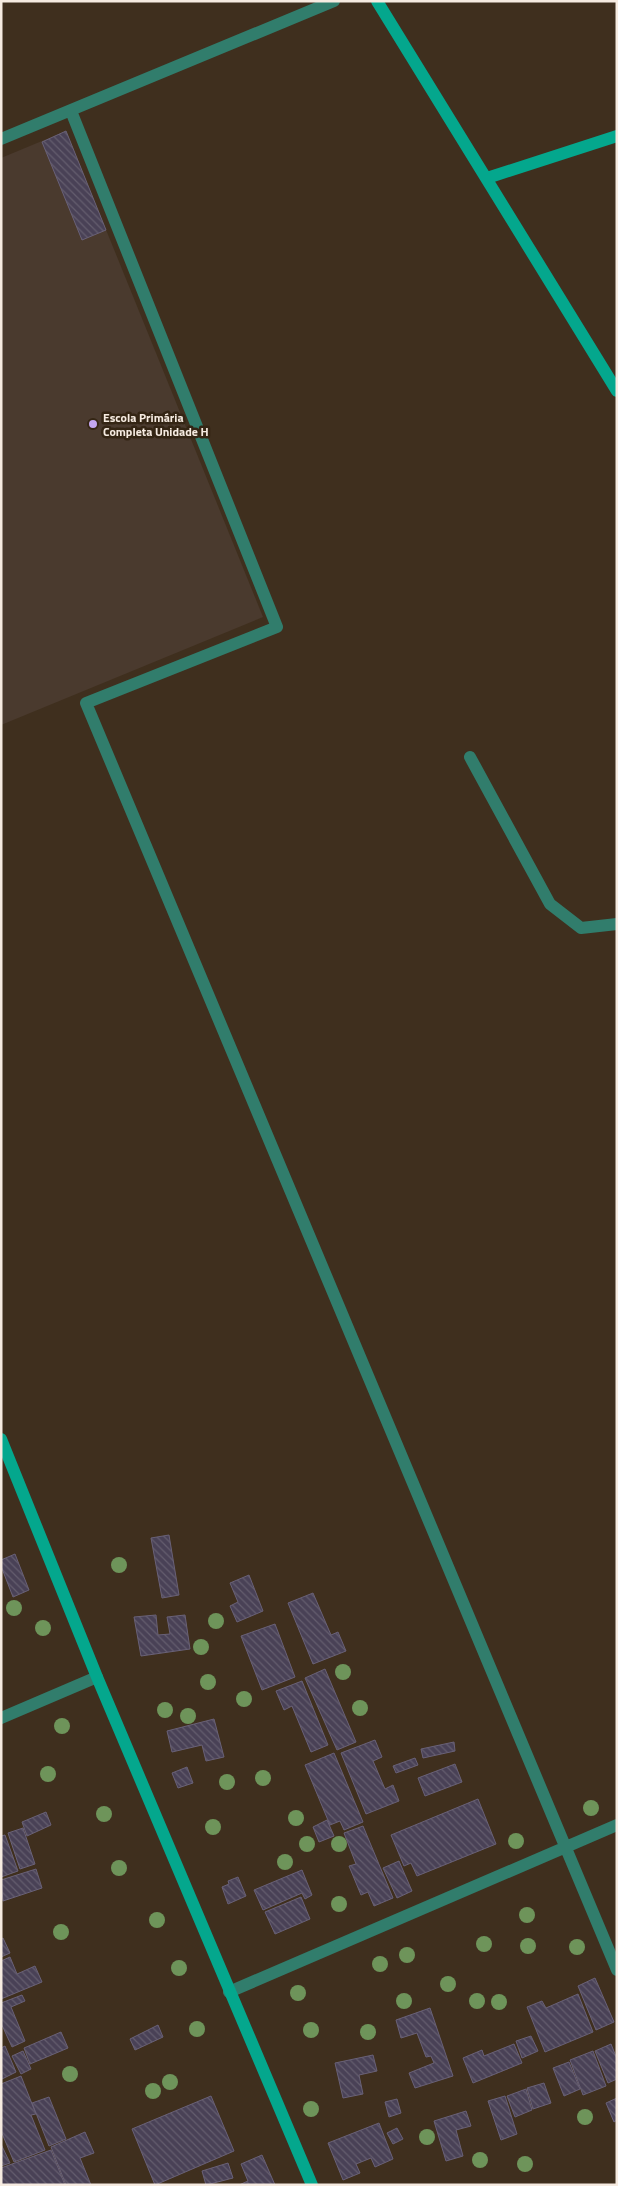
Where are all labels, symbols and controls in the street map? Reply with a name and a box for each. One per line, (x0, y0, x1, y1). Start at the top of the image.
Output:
place label: Escola Primária Completa Unidade H (103, 408, 209, 441)
marker: Escola Primária Completa Unidade H (87, 418, 99, 430)

